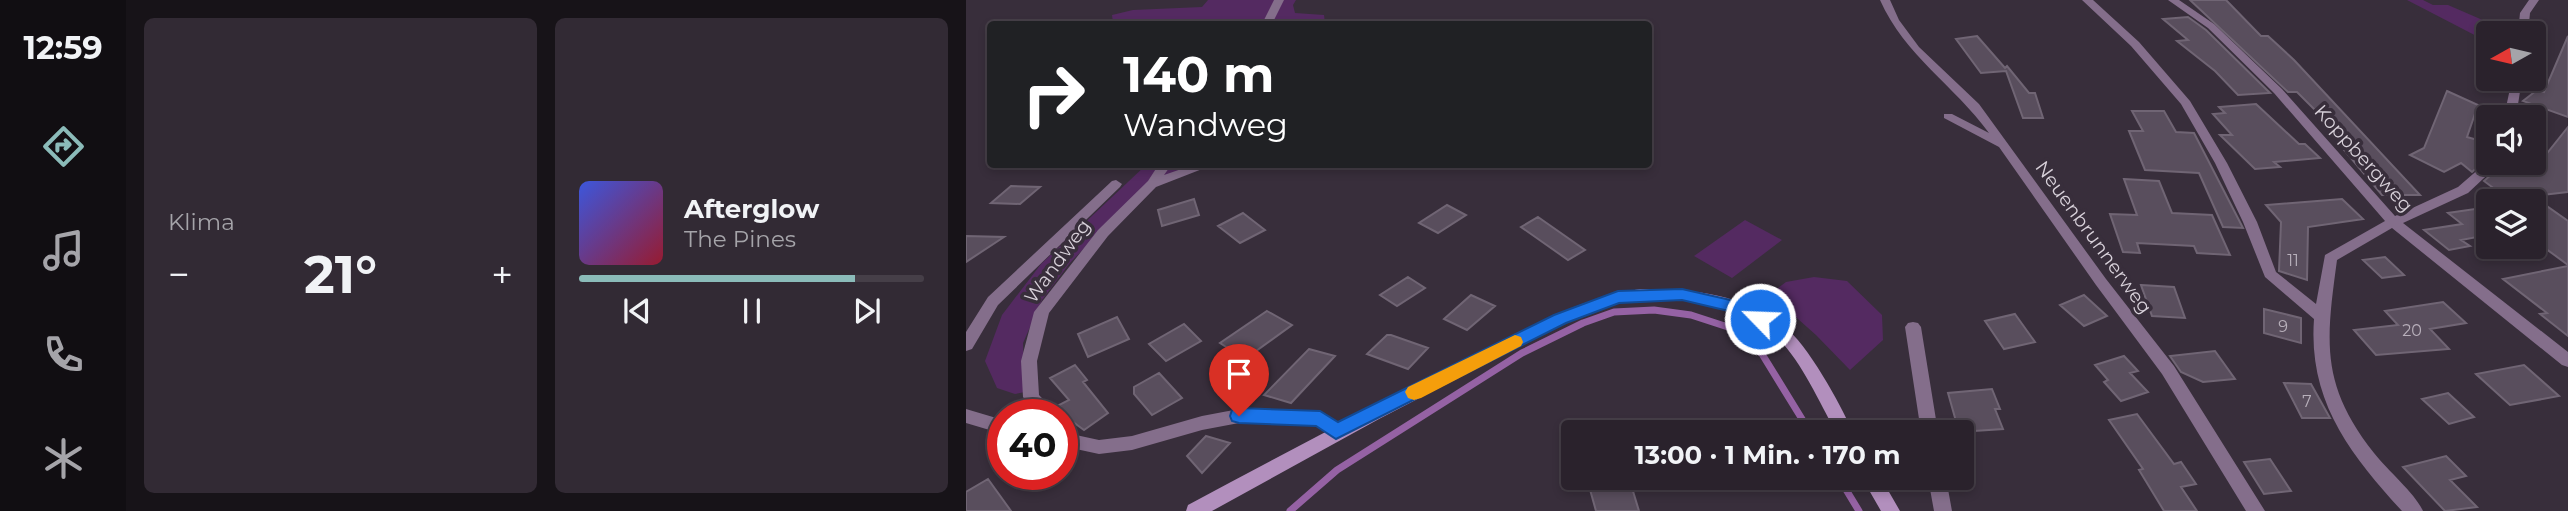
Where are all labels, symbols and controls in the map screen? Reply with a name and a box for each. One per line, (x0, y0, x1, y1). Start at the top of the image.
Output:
north arrow (2476, 21, 2546, 91)
map controls (2476, 21, 2546, 259)
text: 12:59 (23, 28, 103, 67)
text: 140 m (1123, 45, 1275, 104)
icon: right (1008, 49, 1099, 140)
street label: Koppbergweg (2309, 100, 2418, 217)
text: Wandweg (1123, 105, 1288, 144)
button: sound (2476, 105, 2546, 175)
icon: directions (39, 122, 88, 171)
street label: Neuenbrunnerweg (2030, 156, 2157, 318)
button: layers (2476, 189, 2546, 259)
text: Afterglow (684, 193, 819, 225)
text: Klima (168, 208, 235, 236)
street label: Wandweg (1019, 215, 1095, 308)
text: The Pines (684, 225, 796, 253)
icon: music (39, 226, 88, 275)
text: 21° (304, 243, 377, 306)
text: − (168, 251, 190, 298)
text: + (491, 251, 513, 298)
house number: 11 (2287, 251, 2299, 270)
position arrow (1723, 282, 1797, 356)
icon: previous (618, 292, 656, 330)
icon: pause (733, 292, 771, 330)
icon: next (848, 292, 886, 330)
house number: 9 (2278, 317, 2288, 336)
house number: 20 (2402, 321, 2422, 340)
icon: phone (39, 330, 88, 379)
pin (1209, 344, 1269, 416)
icon: arrive (1220, 355, 1258, 393)
house number: 7 (2302, 392, 2312, 411)
speed limit sign: 40 (987, 399, 1078, 490)
icon: climate (39, 434, 88, 483)
text: 13:00 · 1 Min. · 170 m (1635, 439, 1900, 471)

